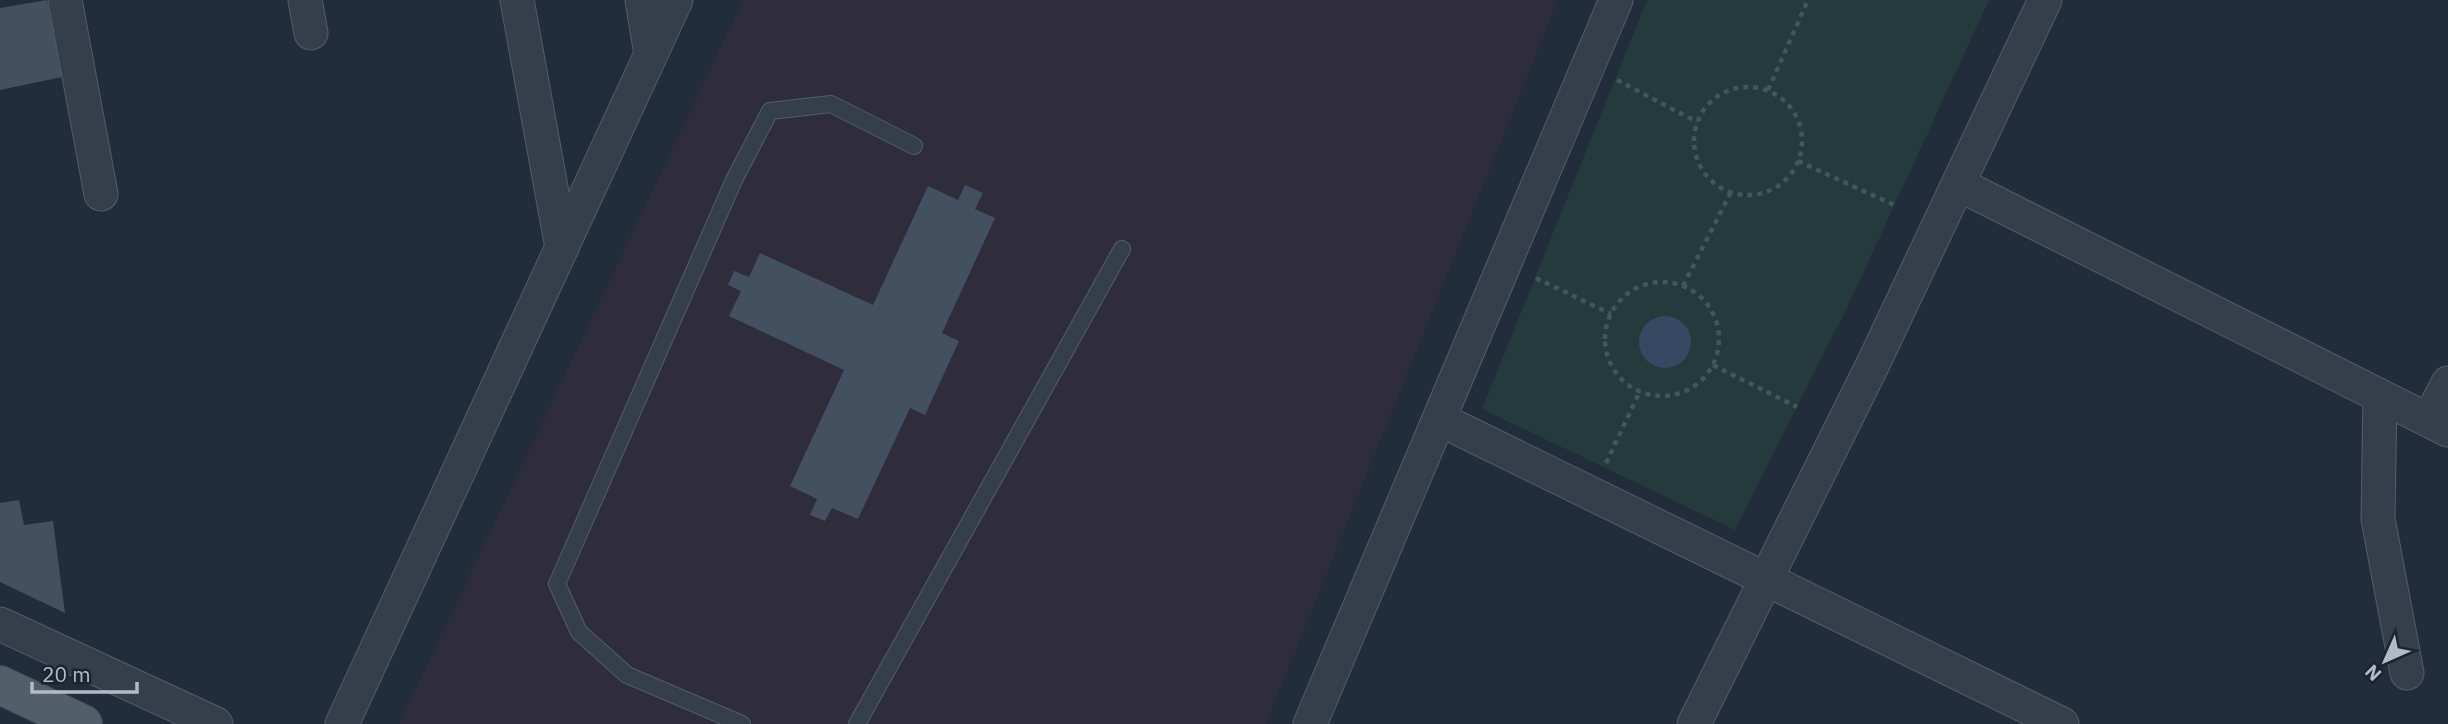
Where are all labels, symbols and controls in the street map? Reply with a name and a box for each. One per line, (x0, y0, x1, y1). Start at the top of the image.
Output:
north arrow (2350, 626, 2420, 696)
scale bar (32, 650, 136, 694)
text: 20 m (42, 660, 91, 688)
text: N (2360, 660, 2386, 686)

